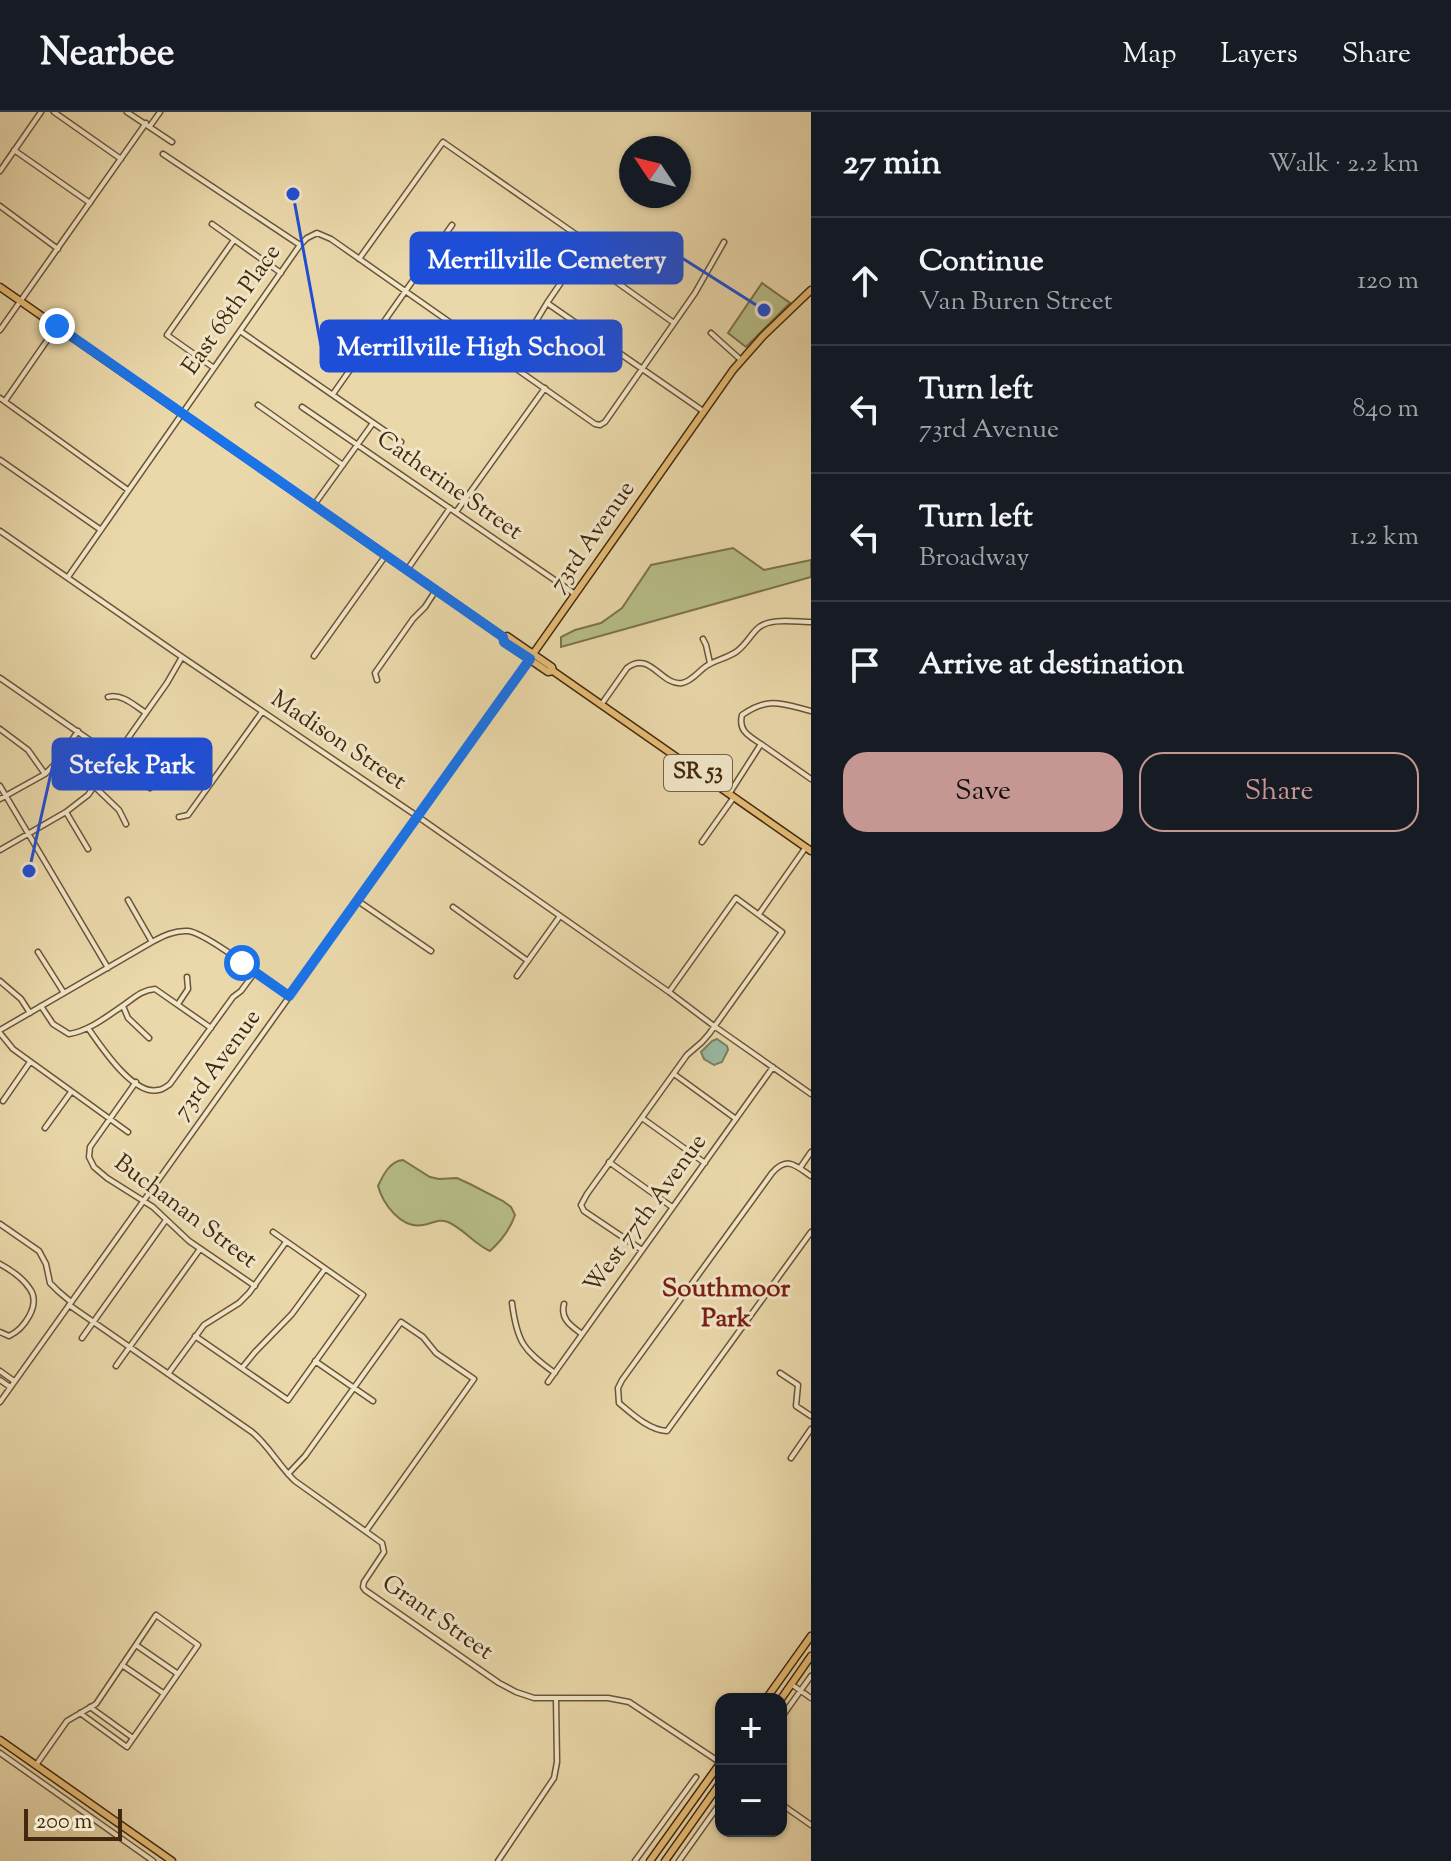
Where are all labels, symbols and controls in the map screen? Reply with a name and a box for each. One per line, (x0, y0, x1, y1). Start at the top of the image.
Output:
text: Nearbee (40, 28, 175, 82)
text: Map (1123, 35, 1176, 75)
text: Layers (1220, 35, 1298, 75)
text: Share (1342, 35, 1411, 75)
north arrow (619, 136, 691, 208)
text: 27 min (843, 140, 941, 189)
text: Walk · 2.2 km (1268, 146, 1419, 183)
callout: Merrillville Cemetery (411, 233, 682, 283)
street label: East 68th Place (174, 238, 290, 382)
text: Continue (919, 241, 1044, 284)
text: Merrillville Cemetery (428, 243, 667, 280)
icon: ahead (843, 259, 887, 303)
text: 120 m (1357, 263, 1419, 300)
text: Van Buren Street (919, 284, 1113, 321)
route end (39, 308, 75, 344)
callout: Merrillville High School (321, 321, 621, 371)
text: Merrillville High School (337, 330, 606, 367)
text: Turn left (919, 369, 1033, 412)
icon: left (843, 387, 887, 431)
text: 840 m (1353, 391, 1419, 428)
text: 73rd Avenue (919, 412, 1059, 449)
street label: Catherine Street (369, 423, 529, 549)
street label: 73rd Avenue (542, 474, 644, 600)
text: Turn left (919, 497, 1033, 540)
icon: left (843, 515, 887, 559)
text: 1.2 km (1350, 519, 1419, 556)
text: Broadway (919, 540, 1029, 577)
icon: arrive (843, 643, 887, 687)
text: Arrive at destination (919, 644, 1184, 687)
street label: Madison Street (263, 683, 413, 799)
callout: Stefek Park (53, 739, 211, 789)
text: Stefek Park (69, 748, 196, 785)
button: Save (843, 752, 1123, 832)
button: Share (1139, 752, 1419, 832)
road number: SR 53 (664, 755, 732, 791)
route start (224, 945, 260, 981)
street label: 73rd Avenue (166, 1003, 270, 1127)
street label: West 77th Avenue (576, 1127, 716, 1301)
street label: Buchanan Street (106, 1147, 264, 1277)
district label: Southmoor Park (662, 1271, 790, 1338)
street label: Grant Street (374, 1567, 500, 1669)
map controls (715, 1693, 787, 1837)
button: + (715, 1693, 787, 1765)
button: − (715, 1765, 787, 1837)
scale bar (24, 1805, 122, 1841)
text: 200 m (36, 1807, 92, 1839)

